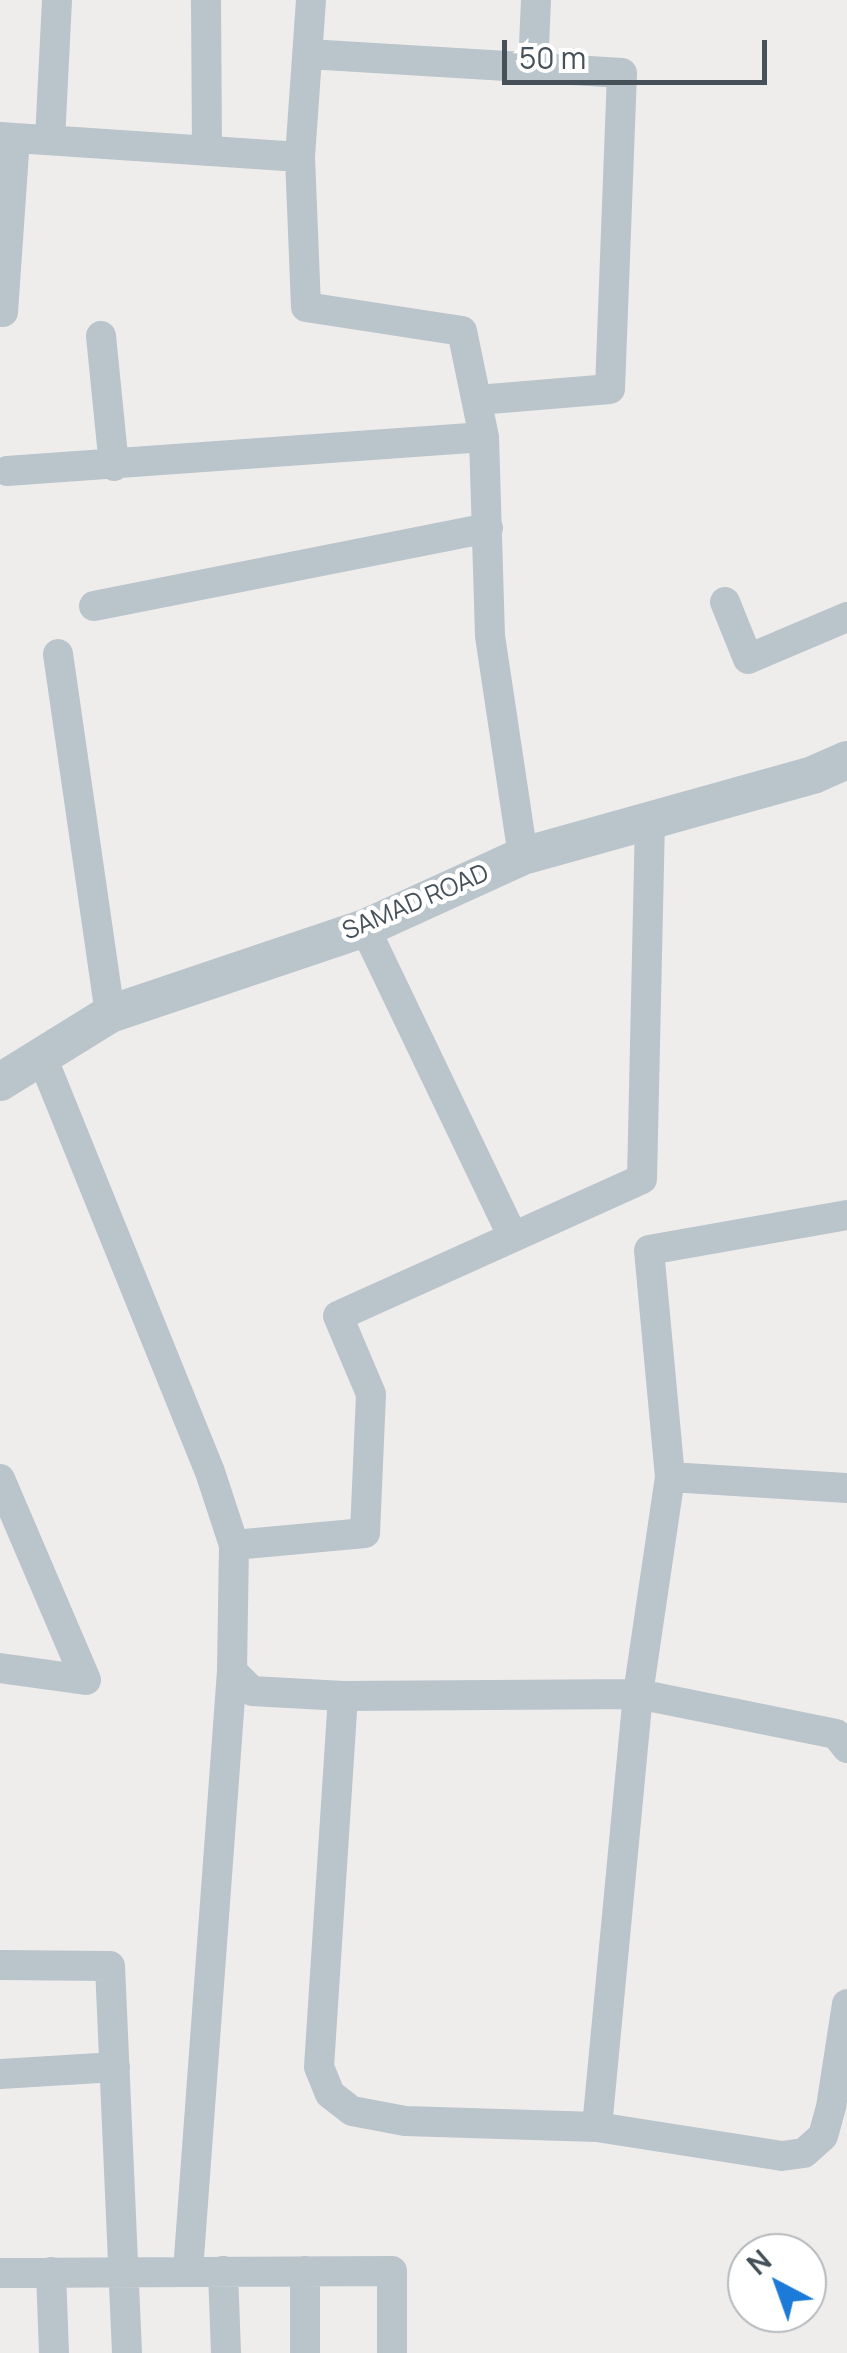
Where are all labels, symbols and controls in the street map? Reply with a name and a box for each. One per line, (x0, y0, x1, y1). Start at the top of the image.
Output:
scale bar (507, 20, 772, 82)
text: 50 m (519, 37, 586, 78)
street label: SAMAD ROAD (338, 859, 494, 947)
north arrow (727, 2233, 827, 2333)
text: N (739, 2241, 779, 2283)

